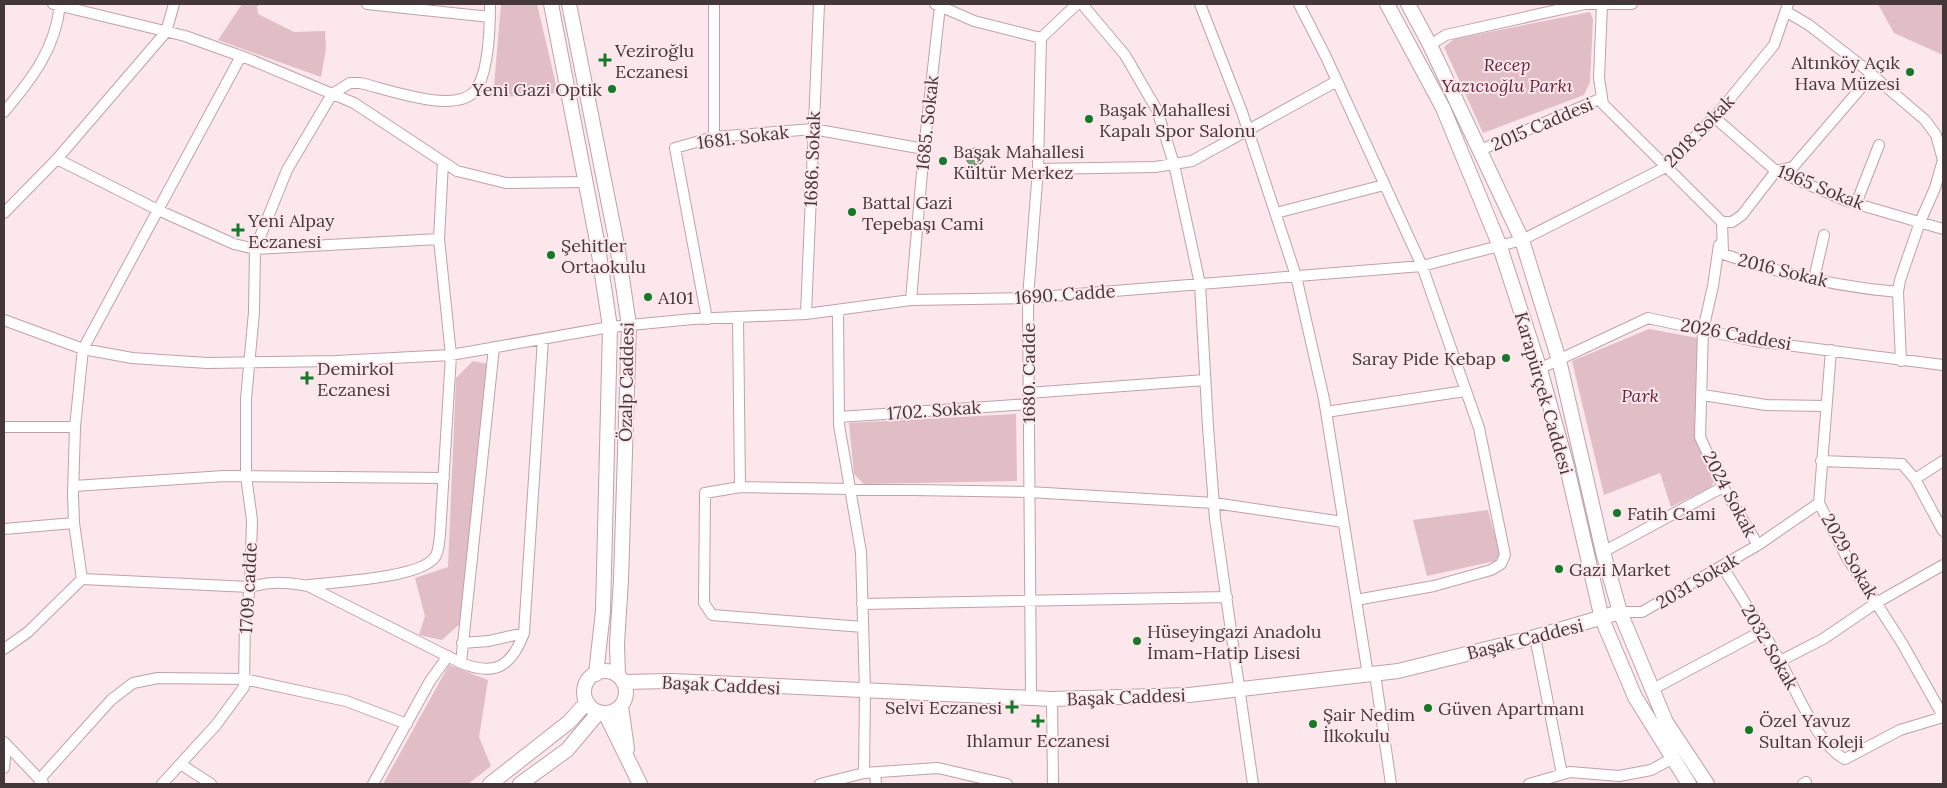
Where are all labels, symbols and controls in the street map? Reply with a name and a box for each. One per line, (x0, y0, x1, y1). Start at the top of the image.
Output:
place label: Veziroğlu Eczanesi (614, 39, 695, 83)
place label: Altınköy Açık Hava Müzesi (1790, 51, 1900, 95)
park label: Recep Yazıcıoğlu Parkı (1441, 53, 1573, 97)
marker: Veziroğlu Eczanesi (599, 54, 611, 66)
marker: Altınköy Açık Hava Müzesi (1904, 66, 1916, 78)
street label: 1685. Sokak (911, 74, 943, 172)
place label: Yeni Gazi Optik (471, 78, 602, 101)
marker: Yeni Gazi Optik (606, 83, 618, 95)
street label: 2018 Sokak (1659, 90, 1739, 172)
street label: 2015 Caddesi (1488, 92, 1596, 156)
place label: Başak Mahallesi Kapalı Spor Salonu (1099, 98, 1256, 142)
street label: 1686. Sokak (799, 110, 825, 207)
marker: Başak Mahallesi Kapalı Spor Salonu (1083, 113, 1095, 125)
street label: 1681. Sokak (696, 120, 790, 154)
place label: Başak Mahallesi Kültür Merkez (953, 140, 1084, 184)
marker: Başak Mahallesi Kültür Merkez (937, 155, 949, 167)
street label: 1965 Sokak (1774, 159, 1868, 215)
place label: Battal Gazi Tepebaşı Cami (862, 191, 984, 235)
marker: Battal Gazi Tepebaşı Cami (846, 206, 858, 218)
place label: Yeni Alpay Eczanesi (247, 209, 335, 253)
marker: Yeni Alpay Eczanesi (232, 224, 244, 236)
place label: Şehitler Ortaokulu (561, 234, 646, 278)
street label: 2016 Sokak (1736, 248, 1831, 292)
marker: Şehitler Ortaokulu (545, 249, 557, 261)
street label: 1690. Cadde (1014, 279, 1116, 309)
place label: A101 (657, 286, 694, 309)
marker: A101 (642, 291, 654, 303)
street label: Karapürçek Caddesi (1510, 309, 1578, 477)
street label: 2026 Caddesi (1679, 313, 1793, 355)
street label: Özalp Caddesi (613, 322, 639, 442)
street label: 1680. Cadde (1017, 323, 1040, 423)
place label: Saray Pide Kebap (1352, 347, 1496, 370)
marker: Saray Pide Kebap (1500, 352, 1512, 364)
place label: Demirkol Eczanesi (317, 357, 394, 401)
marker: Demirkol Eczanesi (301, 372, 313, 384)
park label: Park (1621, 384, 1659, 407)
street label: 1702. Sokak (886, 395, 982, 425)
street label: 2024 Sokak (1698, 447, 1762, 541)
place label: Fatih Cami (1627, 502, 1716, 525)
marker: Fatih Cami (1611, 507, 1623, 519)
street label: 2029 Sokak (1816, 509, 1884, 603)
street label: 1709 cadde (234, 542, 262, 634)
street label: 2031 Sokak (1652, 548, 1743, 614)
place label: Gazi Market (1569, 558, 1671, 581)
marker: Gazi Market (1553, 563, 1565, 575)
street label: 2032 Sokak (1736, 600, 1804, 694)
street label: Başak Caddesi (1464, 613, 1586, 665)
place label: Hüseyingazi Anadolu İmam-Hatip Lisesi (1147, 620, 1322, 664)
marker: Hüseyingazi Anadolu İmam-Hatip Lisesi (1131, 635, 1143, 647)
street label: Başak Caddesi (661, 670, 781, 700)
street label: Başak Caddesi (1066, 683, 1186, 711)
place label: Selvi Eczanesi (885, 696, 1002, 719)
place label: Güven Apartmanı (1438, 697, 1584, 720)
marker: Selvi Eczanesi (1006, 701, 1018, 713)
marker: Güven Apartmanı (1422, 702, 1434, 714)
place label: Şair Nedim İlkokulu (1323, 703, 1415, 747)
place label: Özel Yavuz Sultan Koleji (1759, 709, 1864, 753)
marker: Ihlamur Eczanesi (1032, 715, 1044, 727)
marker: Şair Nedim İlkokulu (1307, 718, 1319, 730)
marker: Özel Yavuz Sultan Koleji (1743, 724, 1755, 736)
place label: Ihlamur Eczanesi (966, 729, 1110, 752)

